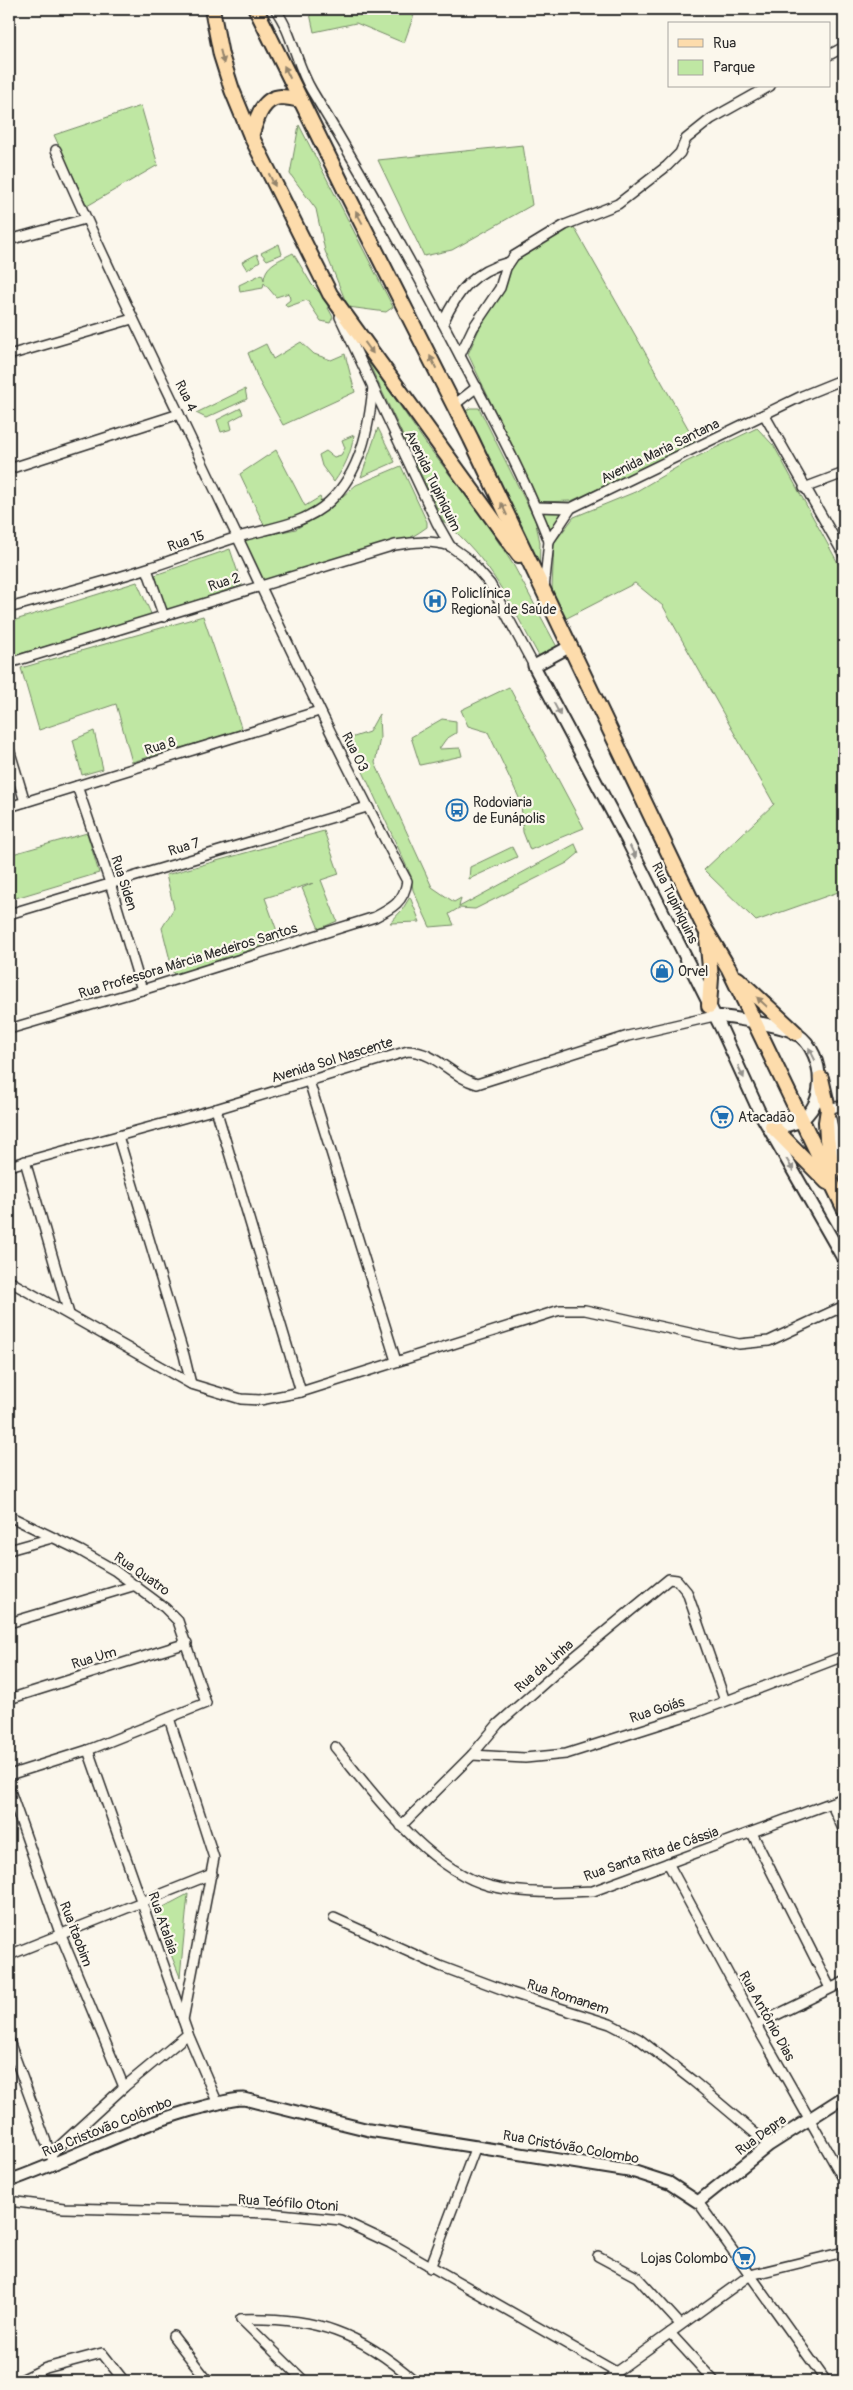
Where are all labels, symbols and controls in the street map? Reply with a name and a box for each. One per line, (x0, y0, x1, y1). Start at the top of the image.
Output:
legend (668, 22, 830, 88)
text: Rua (713, 34, 736, 53)
one-way arrow (218, 49, 226, 64)
text: Parque (713, 58, 756, 77)
one-way arrow (283, 65, 291, 79)
one-way arrow (269, 173, 277, 187)
one-way arrow (355, 210, 363, 225)
one-way arrow (364, 341, 374, 355)
one-way arrow (429, 355, 437, 370)
street label: Rua 4 (171, 378, 201, 414)
street label: Avenida Maria Santana (598, 415, 722, 487)
street label: Avenida Tupiniquim (401, 428, 465, 534)
one-way arrow (500, 501, 508, 516)
street label: Rua 15 (165, 527, 207, 555)
street label: Rua 2 (206, 569, 242, 595)
place label: Policlínica Regional de Saúde (451, 585, 557, 618)
hospital icon: Policlínica Regional de Saúde (423, 589, 447, 613)
one-way arrow (553, 701, 561, 716)
street label: Rua 03 (338, 729, 372, 775)
street label: Rua 8 (142, 733, 178, 759)
place label: Rodoviaria de Eunápolis (473, 794, 546, 827)
bus stop icon: Rodoviaria de Eunápolis (445, 798, 469, 822)
street label: Rua 7 (166, 834, 202, 860)
one-way arrow (629, 845, 637, 859)
street label: Rua Siden (107, 853, 141, 913)
street label: Rua Tupiniquins (648, 860, 702, 947)
street label: Rua Professora Márcia Medeiros Santos (77, 919, 300, 1002)
shop icon: Orvel (650, 959, 674, 983)
place label: Orvel (678, 963, 708, 980)
one-way arrow (757, 996, 769, 1008)
street label: Avenida Sol Nascente (269, 1033, 395, 1087)
one-way arrow (808, 1047, 816, 1061)
one-way arrow (737, 1065, 745, 1079)
supermarket icon: Atacadão (710, 1105, 734, 1129)
place label: Atacadão (738, 1109, 795, 1126)
one-way arrow (785, 1158, 794, 1171)
street label: Rua Quatro (111, 1549, 174, 1600)
street label: Rua da Linha (511, 1636, 577, 1696)
street label: Rua Um (69, 1643, 119, 1673)
street label: Rua Goiás (627, 1693, 687, 1727)
street label: Rua Santa Rita de Cássia (581, 1823, 721, 1885)
street label: Rua Atalaia (144, 1890, 182, 1956)
street label: Rua itaobim (56, 1899, 96, 1969)
street label: Rua Antônio Dias (735, 1968, 799, 2064)
street label: Rua Romanem (525, 1976, 611, 2018)
street label: Rua Cristovão Colômbo (40, 2093, 175, 2161)
street label: Rua Depra (732, 2111, 790, 2159)
street label: Rua Cristóvão Colombo (502, 2127, 641, 2167)
street label: Rua Teófilo Otoni (237, 2191, 339, 2215)
supermarket icon: Lojas Colombo (732, 2246, 756, 2270)
place label: Lojas Colombo (640, 2250, 728, 2267)

